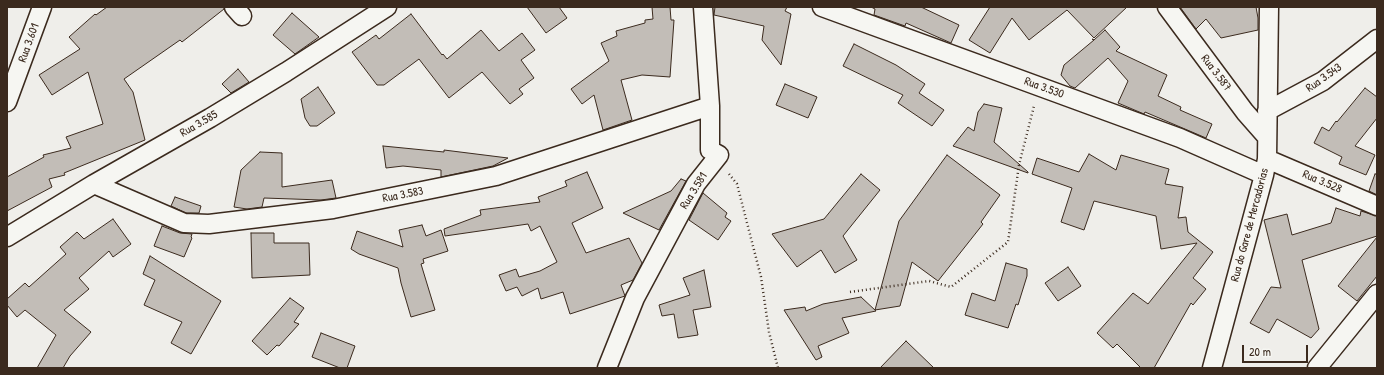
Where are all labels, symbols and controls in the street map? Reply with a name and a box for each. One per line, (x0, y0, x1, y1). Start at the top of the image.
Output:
street label: Rua 3.601 (15, 22, 43, 64)
street label: Rua 3.587 (1198, 52, 1234, 94)
street label: Rua 3.543 (1303, 60, 1345, 96)
street label: Rua 3.530 (1022, 74, 1066, 102)
street label: Rua 3.585 (178, 108, 220, 140)
street label: Rua do Gare de Mercadorias (1228, 167, 1272, 283)
street label: Rua 3.528 (1300, 167, 1344, 197)
street label: Rua 3.581 (677, 170, 711, 212)
street label: Rua 3.583 (381, 184, 425, 206)
scale bar (1244, 337, 1310, 363)
text: 20 m (1249, 343, 1271, 360)

